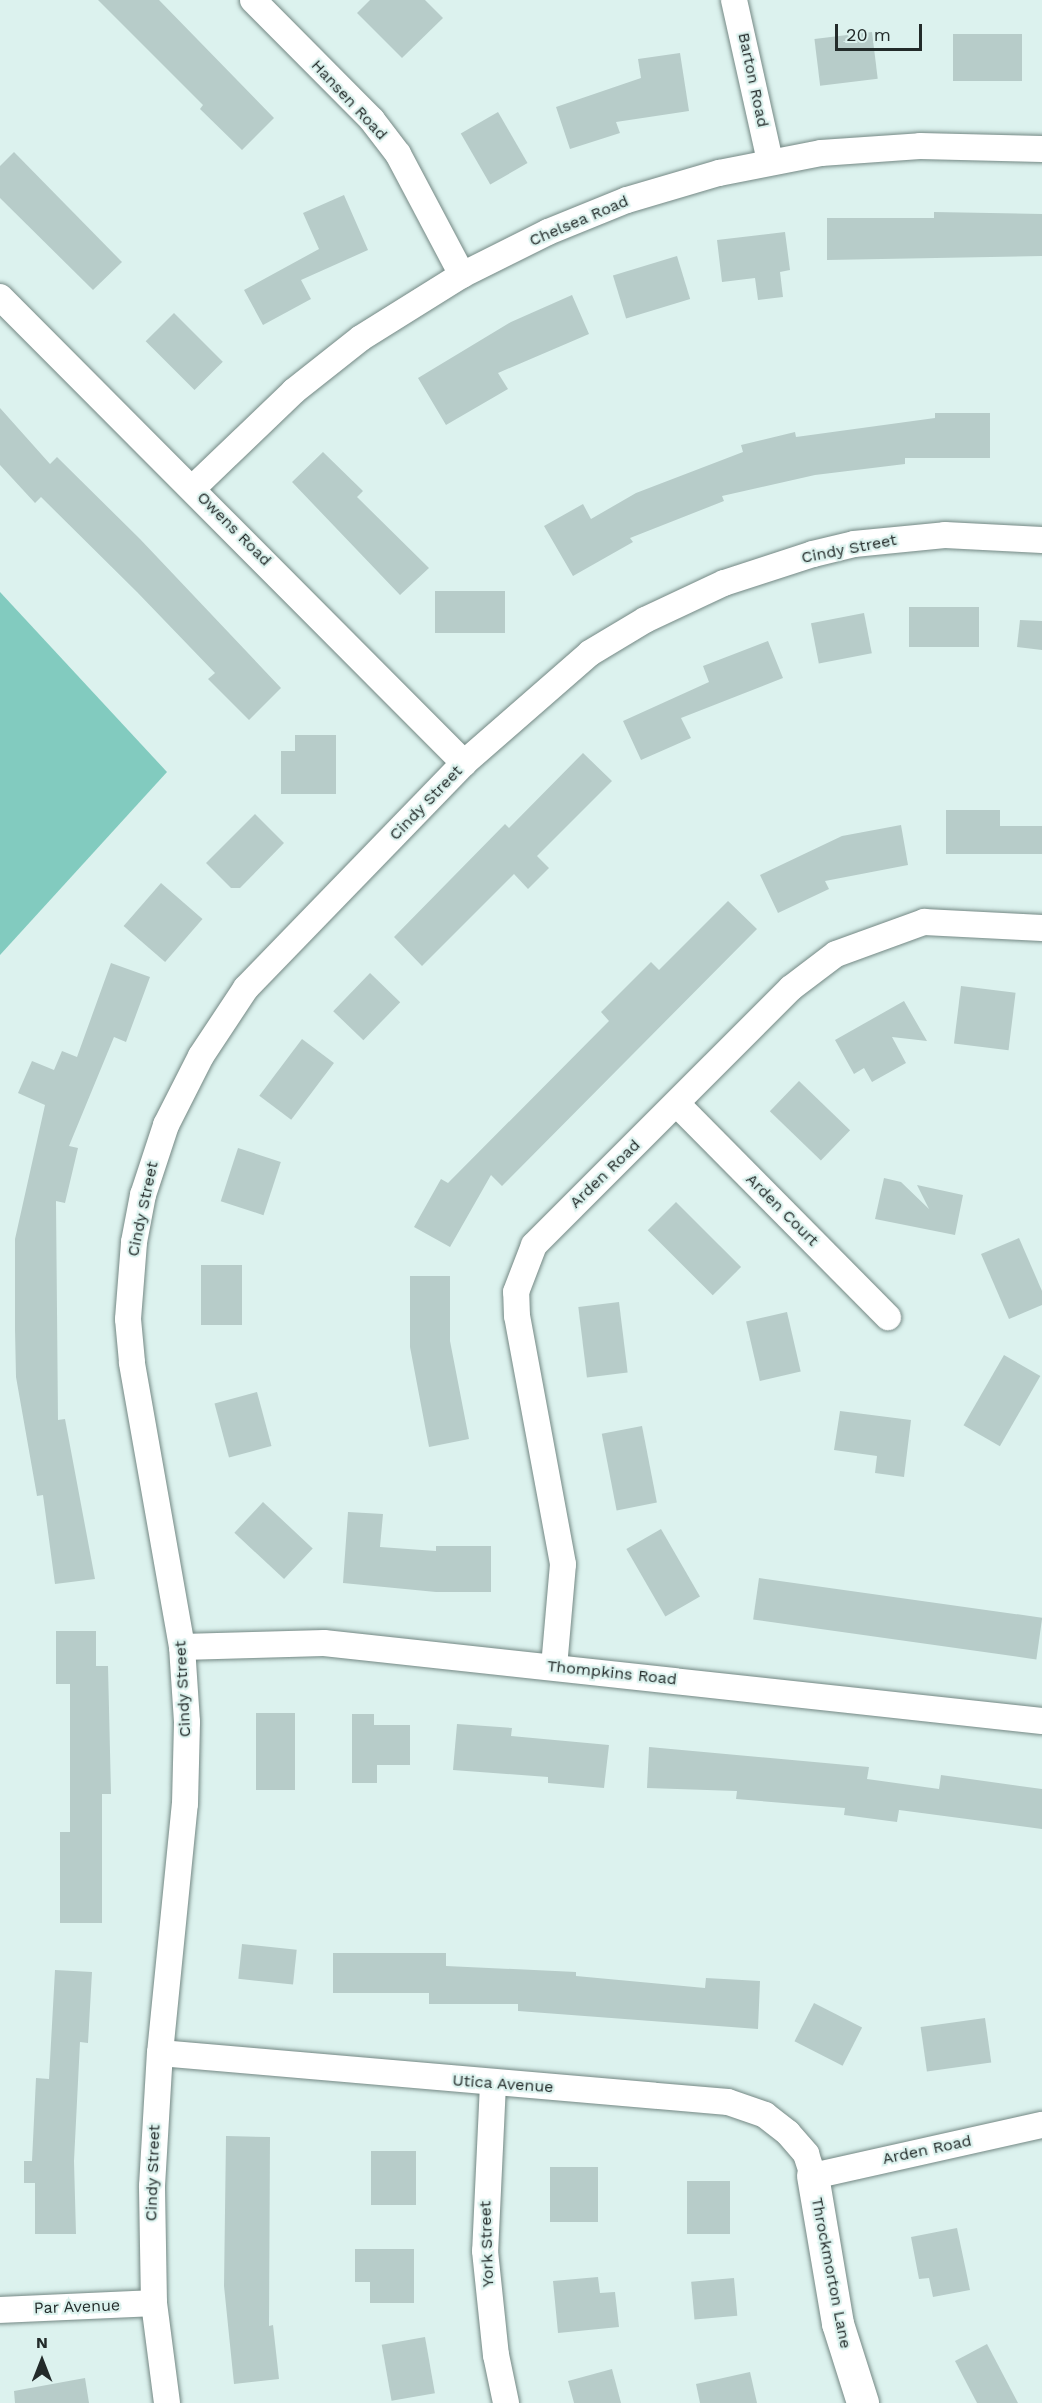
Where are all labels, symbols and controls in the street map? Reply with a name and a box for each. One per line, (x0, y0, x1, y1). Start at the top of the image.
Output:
scale bar (838, 12, 925, 50)
text: 20 m (846, 24, 891, 45)
street label: Barton Road (734, 31, 772, 129)
street label: Hansen Road (307, 56, 391, 144)
street label: Chelsea Road (526, 191, 632, 251)
street label: Owens Road (193, 488, 275, 570)
street label: Cindy Street (800, 530, 898, 568)
street label: Cindy Street (385, 761, 467, 845)
street label: Arden Road (566, 1136, 644, 1212)
street label: Cindy Street (124, 1160, 162, 1258)
street label: Arden Court (742, 1170, 822, 1250)
street label: Cindy Street (171, 1640, 195, 1738)
street label: Thompkins Road (546, 1657, 678, 1689)
street label: Utica Avenue (451, 2071, 555, 2097)
street label: Cindy Street (142, 2124, 164, 2222)
street label: Arden Road (881, 2131, 973, 2169)
street label: Throckmorton Lane (807, 2196, 855, 2350)
street label: York Street (476, 2200, 498, 2288)
street label: Par Avenue (33, 2296, 121, 2318)
north arrow (12, 2331, 72, 2391)
text: N (36, 2333, 48, 2352)

